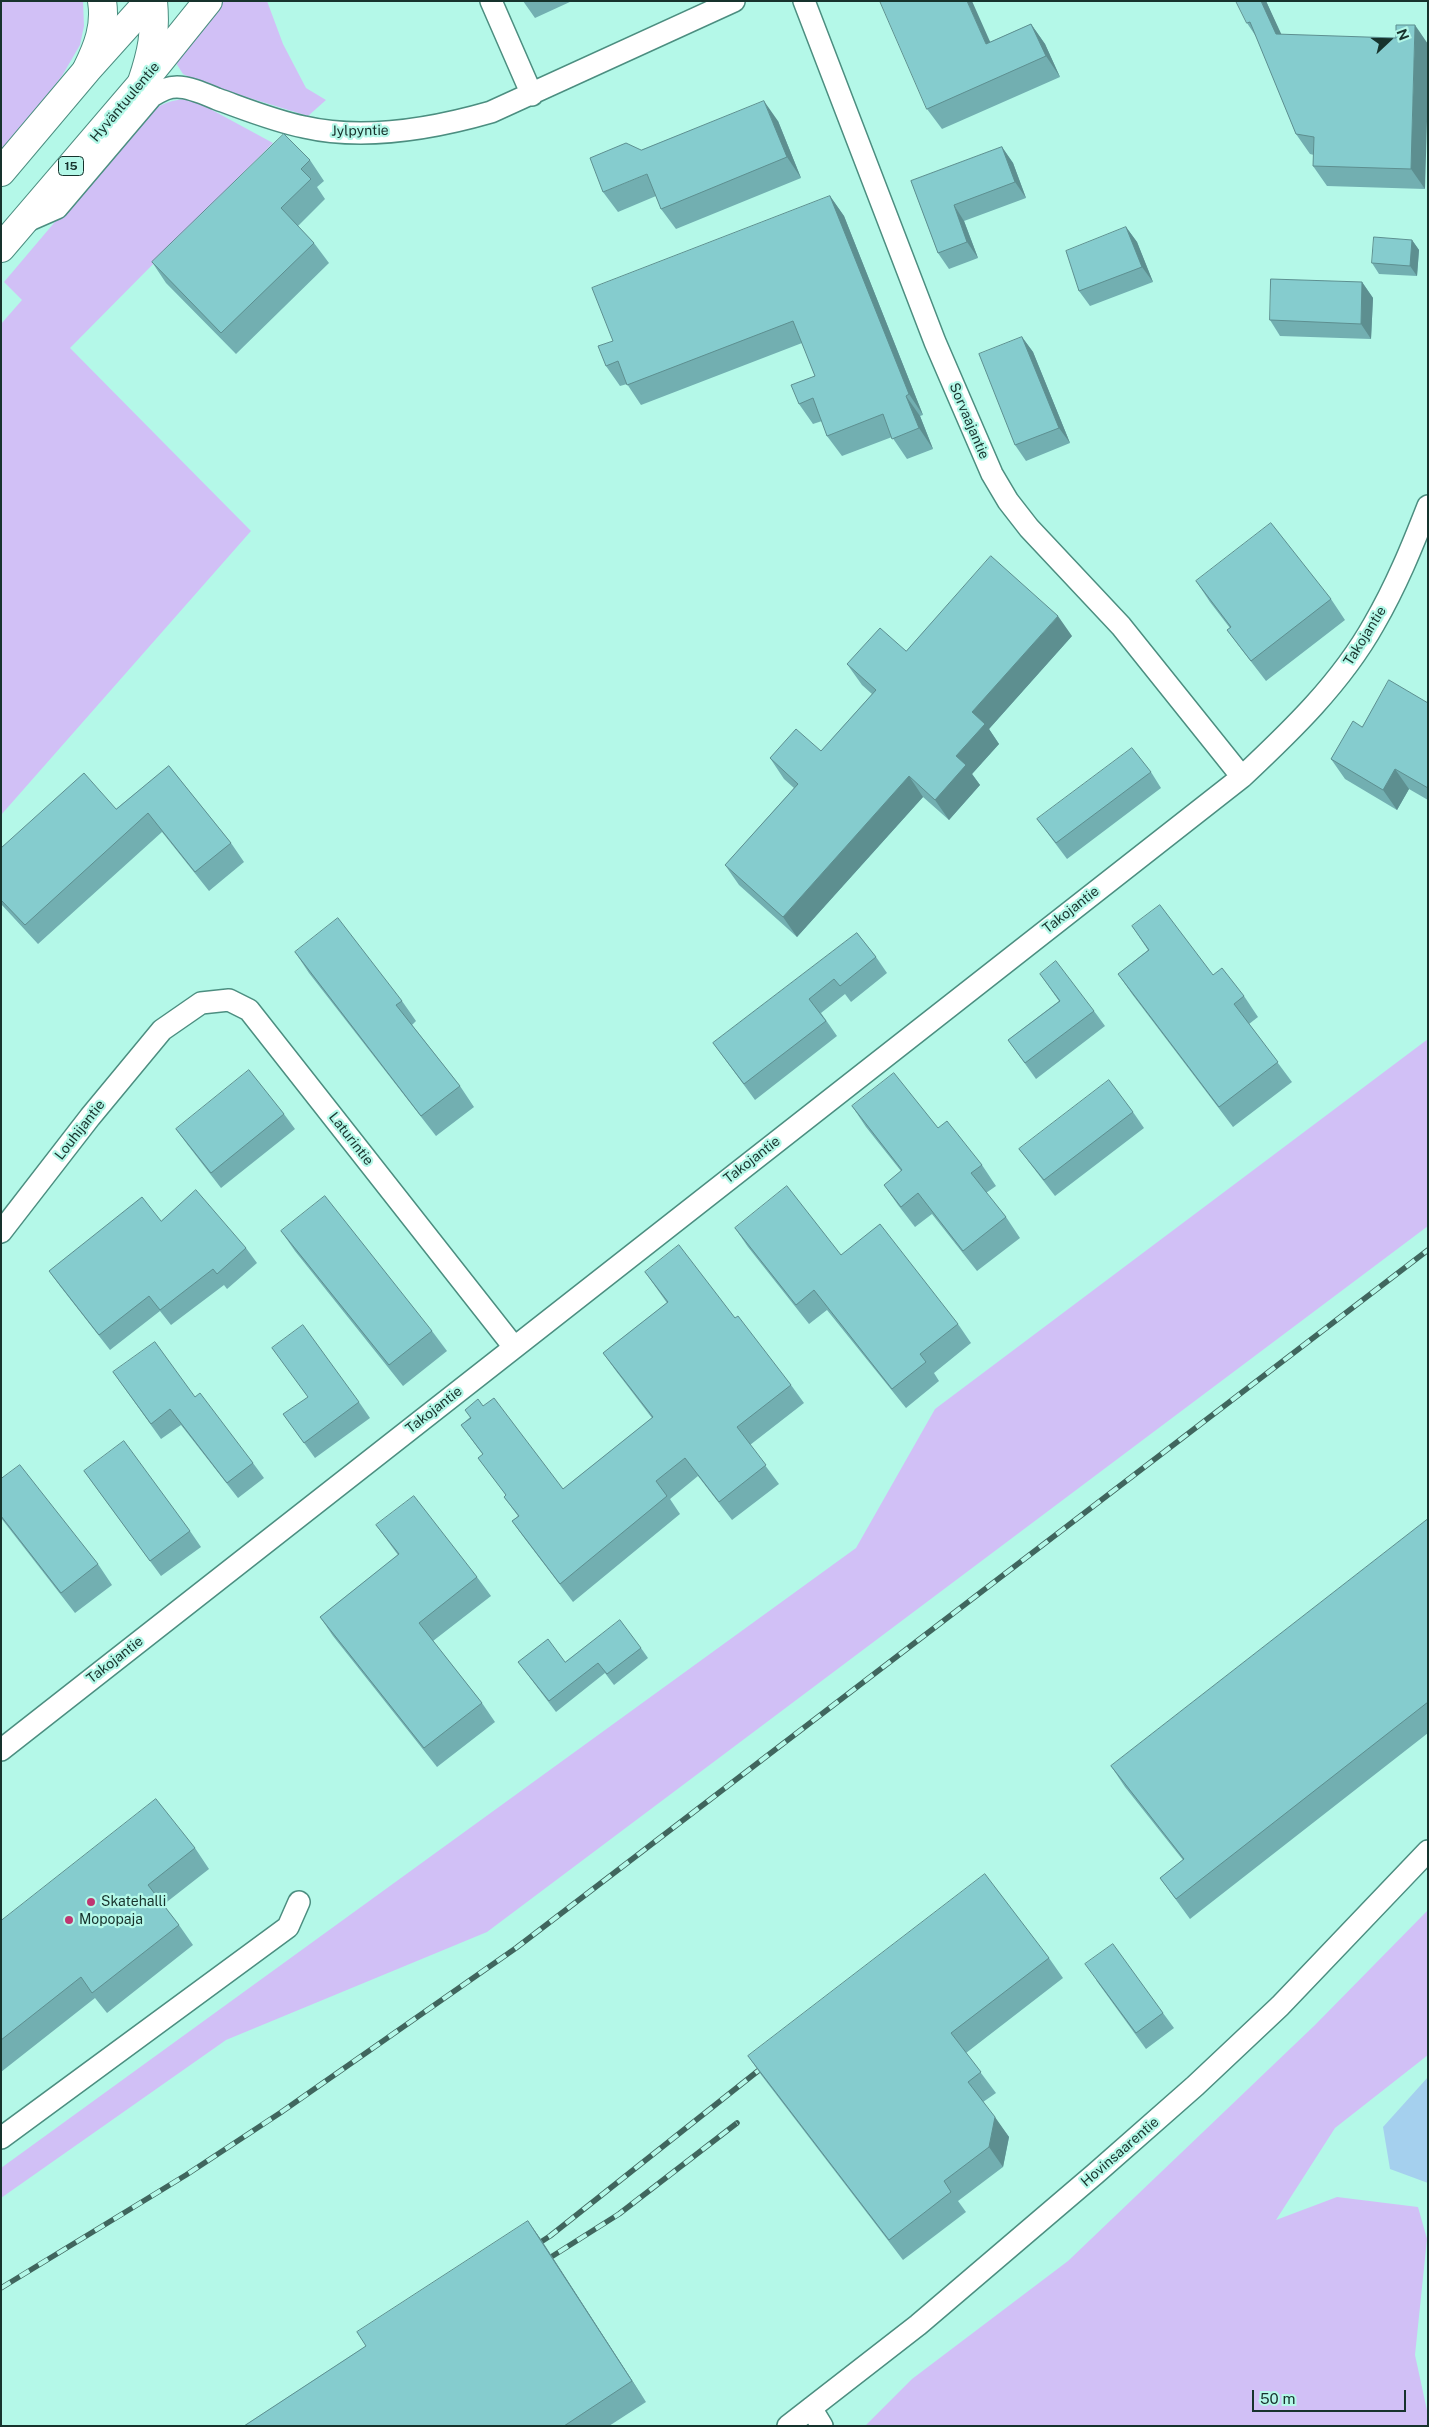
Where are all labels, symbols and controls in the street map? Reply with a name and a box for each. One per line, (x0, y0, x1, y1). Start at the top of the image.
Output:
north arrow (1364, 15, 1414, 65)
text: N (1394, 27, 1412, 43)
street label: Hyväntuulentie (87, 59, 163, 145)
street label: Jylpyntie (331, 122, 389, 140)
road number: 15 (58, 157, 84, 176)
street label: Sorvaajantie (945, 380, 993, 462)
street label: Takojantie (1340, 603, 1390, 669)
street label: Takojantie (1040, 883, 1102, 937)
street label: Louhijantie (51, 1097, 109, 1163)
street label: Laturintie (325, 1109, 377, 1169)
street label: Takojantie (721, 1133, 783, 1187)
street label: Takojantie (403, 1383, 465, 1437)
street label: Takojantie (84, 1633, 146, 1687)
place label: Skatehalli (101, 1894, 166, 1910)
marker: Skatehalli (85, 1896, 97, 1908)
place label: Mopopaja (79, 1912, 143, 1928)
marker: Mopopaja (63, 1914, 75, 1926)
street label: Hovinsaarentie (1078, 2114, 1162, 2190)
scale bar (1254, 2380, 1408, 2412)
text: 50 m (1260, 2390, 1295, 2407)

